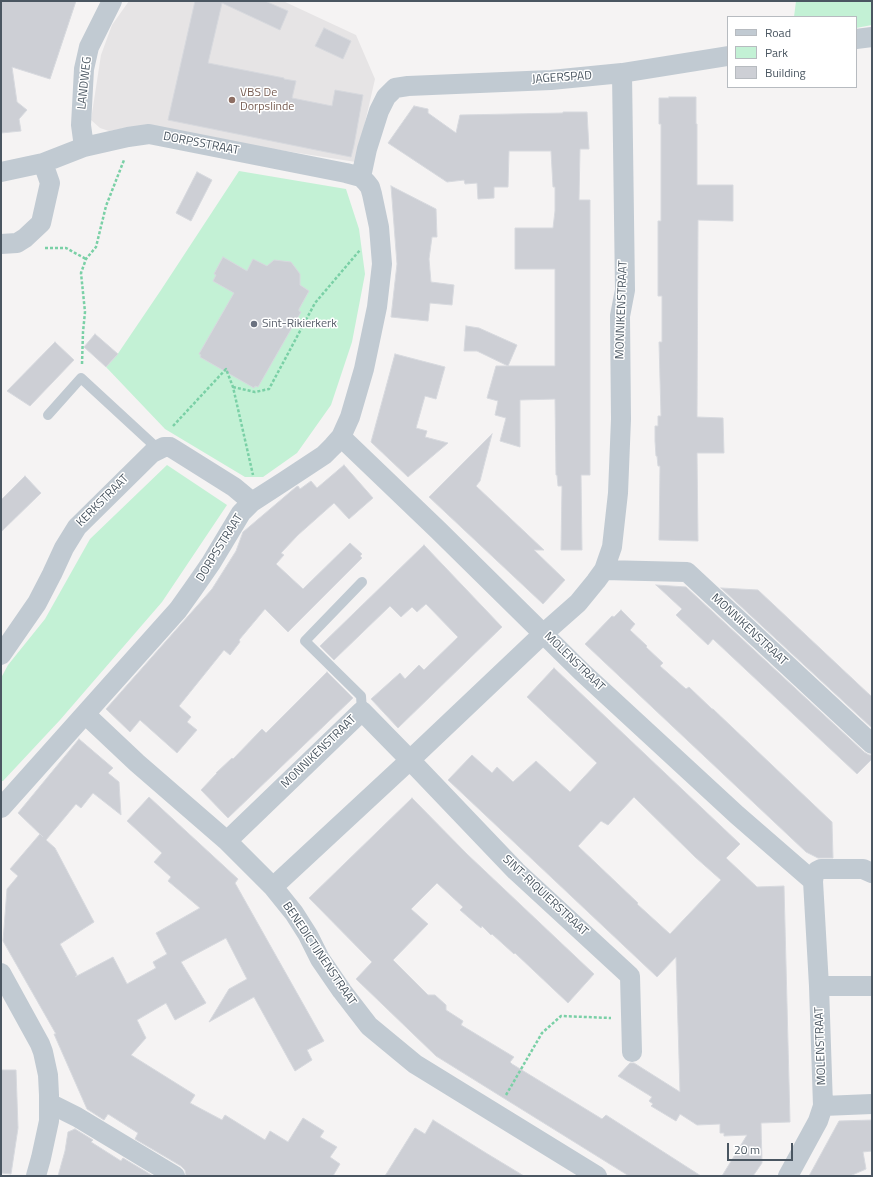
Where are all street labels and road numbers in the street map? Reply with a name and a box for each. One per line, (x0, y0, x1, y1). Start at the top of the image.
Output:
street label: LANDWEG (75, 56, 95, 110)
street label: JAGERSPAD (532, 69, 592, 87)
street label: DORPSSTRAAT (162, 130, 240, 158)
street label: MONNIKENSTRAAT (613, 260, 631, 360)
street label: KERKSTRAAT (74, 472, 132, 530)
street label: DORPSSTRAAT (194, 512, 246, 584)
street label: MONNIKENSTRAAT (708, 591, 790, 669)
street label: MOLENSTRAAT (541, 629, 607, 695)
street label: MONNIKENSTRAAT (278, 712, 360, 792)
street label: SINT-RIQUIERSTRAAT (499, 853, 591, 939)
street label: BENEDICTIJNENSTRAAT (279, 900, 359, 1008)
street label: MOLENSTRAAT (812, 1006, 830, 1086)

